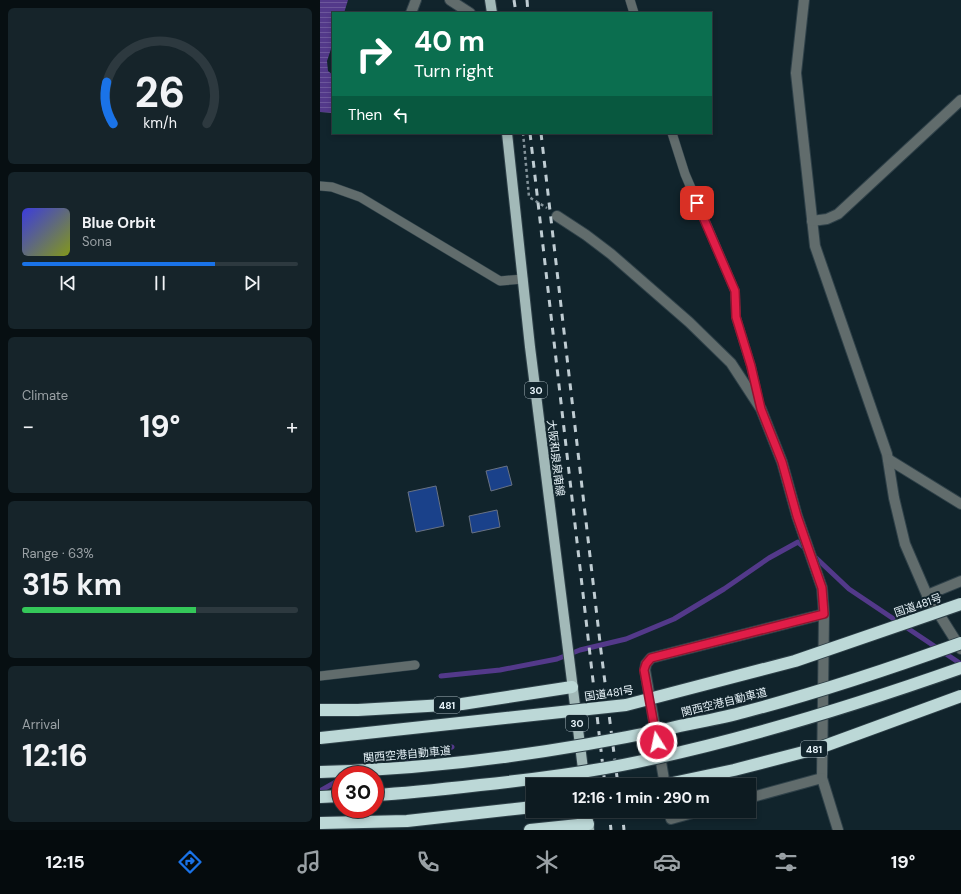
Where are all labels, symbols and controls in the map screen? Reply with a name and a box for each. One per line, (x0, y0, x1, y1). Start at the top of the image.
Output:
text: 40 m (414, 23, 485, 60)
icon: right (348, 28, 400, 80)
text: Turn right (414, 59, 494, 83)
text: 26 (135, 66, 185, 120)
icon: left (390, 104, 412, 126)
text: Then (348, 105, 382, 125)
text: km/h (143, 114, 177, 132)
pin (680, 186, 714, 220)
icon: arrive (686, 192, 708, 214)
text: Blue Orbit (82, 213, 156, 233)
text: Sona (82, 233, 112, 250)
icon: previous (57, 272, 79, 294)
icon: pause (149, 272, 171, 294)
icon: next (241, 272, 263, 294)
road number: 30 (525, 382, 547, 398)
text: Climate (22, 387, 68, 404)
text: 19° (140, 407, 180, 446)
text: − (22, 412, 34, 441)
text: + (286, 412, 298, 441)
street label: 大阪和泉泉南線 (544, 419, 568, 497)
text: Range · 63% (22, 545, 94, 562)
text: 315 km (22, 565, 122, 604)
street label: 国道481号 (892, 590, 944, 620)
street label: 国道481号 (583, 683, 635, 703)
street label: 関西空港自動車道 (680, 685, 768, 719)
road number: 481 (434, 697, 460, 713)
road number: 30 (566, 715, 588, 731)
text: Arrival (22, 716, 60, 733)
position arrow (636, 721, 678, 763)
text: 12:16 (22, 736, 88, 775)
road number: 481 (801, 741, 827, 757)
street label: 関西空港自動車道 (363, 743, 451, 765)
speed limit sign: 30 (332, 766, 384, 818)
text: 12:16 · 1 min · 290 m (572, 788, 710, 808)
icon: directions (176, 848, 204, 876)
icon: music (295, 848, 323, 876)
icon: phone (414, 848, 442, 876)
icon: climate (533, 848, 561, 876)
icon: car (653, 848, 681, 876)
icon: filters (772, 848, 800, 876)
text: 12:15 (46, 850, 85, 874)
text: 19° (891, 850, 915, 874)

